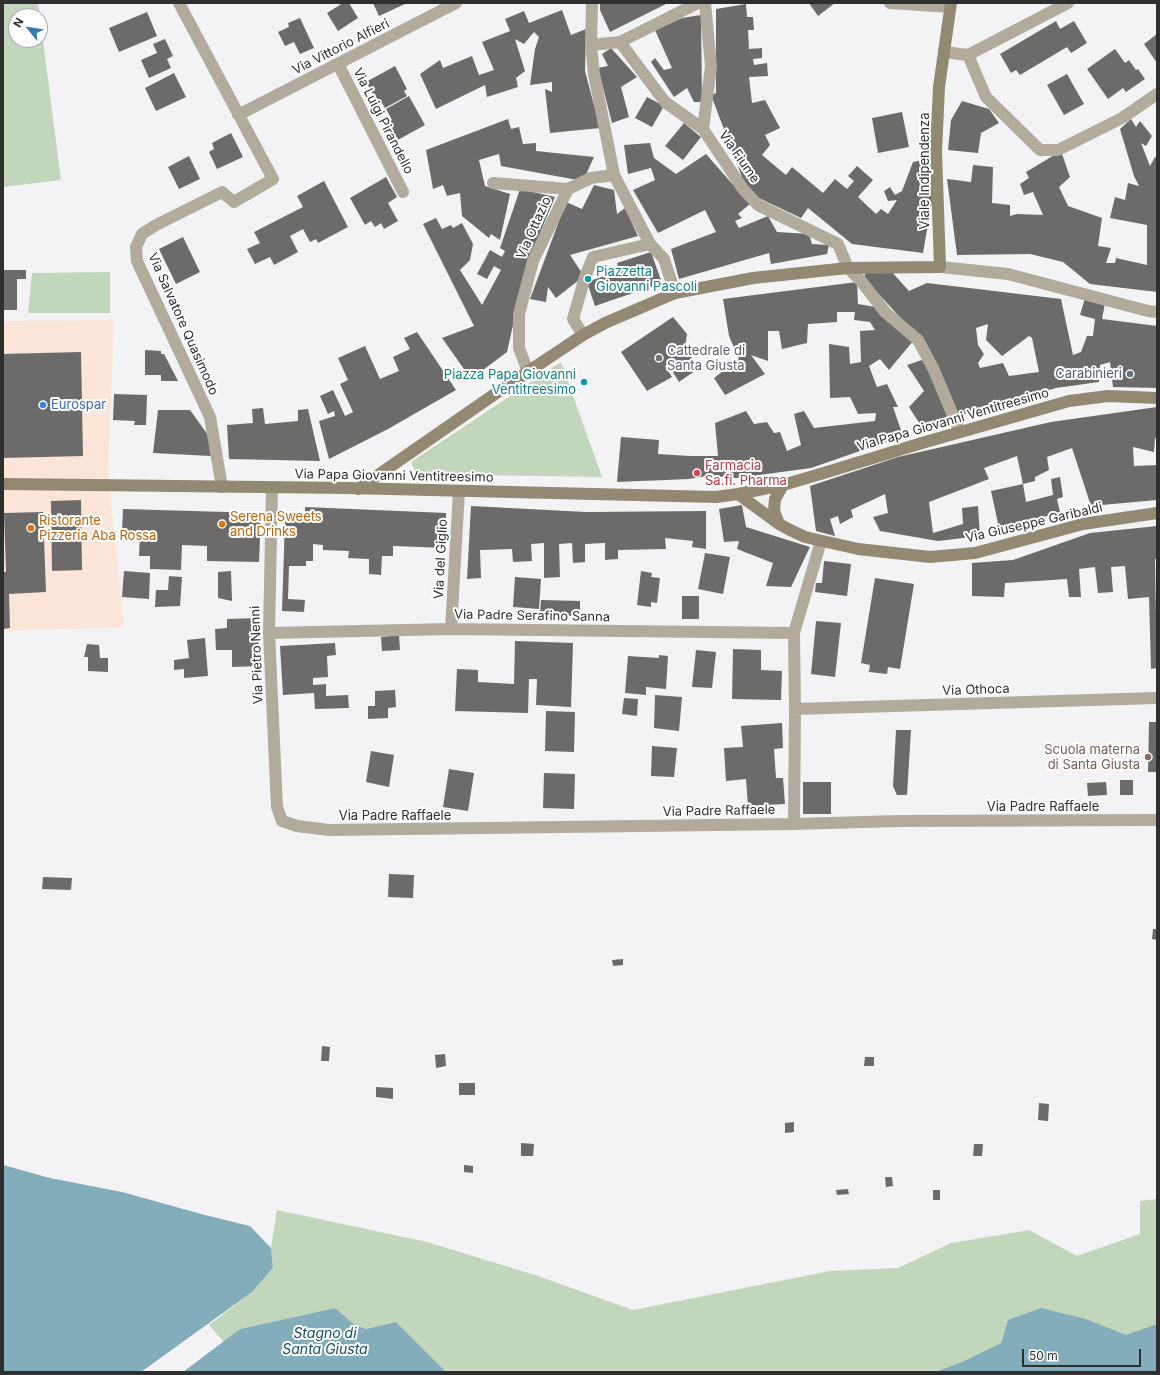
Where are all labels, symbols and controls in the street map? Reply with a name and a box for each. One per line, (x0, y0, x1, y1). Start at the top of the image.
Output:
north arrow (8, 8, 48, 48)
text: N (10, 15, 27, 30)
street label: Via Vittorio Alfieri (290, 16, 392, 78)
street label: Via Luigi Pirandello (349, 65, 417, 177)
street label: Viale Indipendenza (917, 112, 933, 230)
street label: Via Fiume (715, 128, 763, 186)
street label: Via Ottazio (513, 194, 555, 262)
street label: Via Salvatore Quasimodo (145, 250, 221, 398)
place label: Piazzetta Giovanni Pascoli (596, 264, 697, 295)
marker: Piazzetta Giovanni Pascoli (583, 274, 593, 284)
place label: Cattedrale di Santa Giusta (667, 343, 745, 374)
marker: Cattedrale di Santa Giusta (654, 353, 664, 363)
place label: Carabinieri (1055, 366, 1122, 382)
place label: Piazza Papa Giovanni Ventitreesimo (444, 367, 576, 398)
marker: Carabinieri (1125, 369, 1135, 379)
marker: Piazza Papa Giovanni Ventitreesimo (579, 377, 589, 387)
street label: Via Papa Giovanni Ventitreesimo (855, 385, 1051, 455)
place label: Eurospar (51, 397, 106, 413)
marker: Eurospar (38, 400, 48, 410)
place label: Farmacia Sa.fi. Pharma (705, 458, 787, 489)
street label: Via Papa Giovanni Ventitreesimo (294, 466, 494, 486)
marker: Farmacia Sa.fi. Pharma (692, 468, 702, 478)
street label: Via Giuseppe Garibaldi (964, 500, 1104, 546)
place label: Serena Sweets and Drinks (230, 509, 322, 540)
place label: Ristorante Pizzeria Aba Rossa (39, 513, 156, 544)
street label: Via del Giglio (431, 518, 451, 600)
marker: Serena Sweets and Drinks (217, 519, 227, 529)
marker: Ristorante Pizzeria Aba Rossa (26, 523, 36, 533)
street label: Via Pietro Nenni (247, 606, 267, 704)
street label: Via Padre Serafino Sanna (454, 607, 610, 625)
street label: Via Othoca (942, 681, 1010, 699)
place label: Scuola materna di Santa Giusta (1044, 742, 1140, 773)
marker: Scuola materna di Santa Giusta (1143, 752, 1153, 762)
street label: Via Padre Raffaele (987, 799, 1099, 815)
street label: Via Padre Raffaele (663, 802, 775, 820)
street label: Via Padre Raffaele (339, 808, 451, 824)
water label: Stagno di Santa Giusta (282, 1326, 368, 1358)
scale bar (1024, 1341, 1143, 1367)
text: 50 m (1029, 1348, 1058, 1363)

